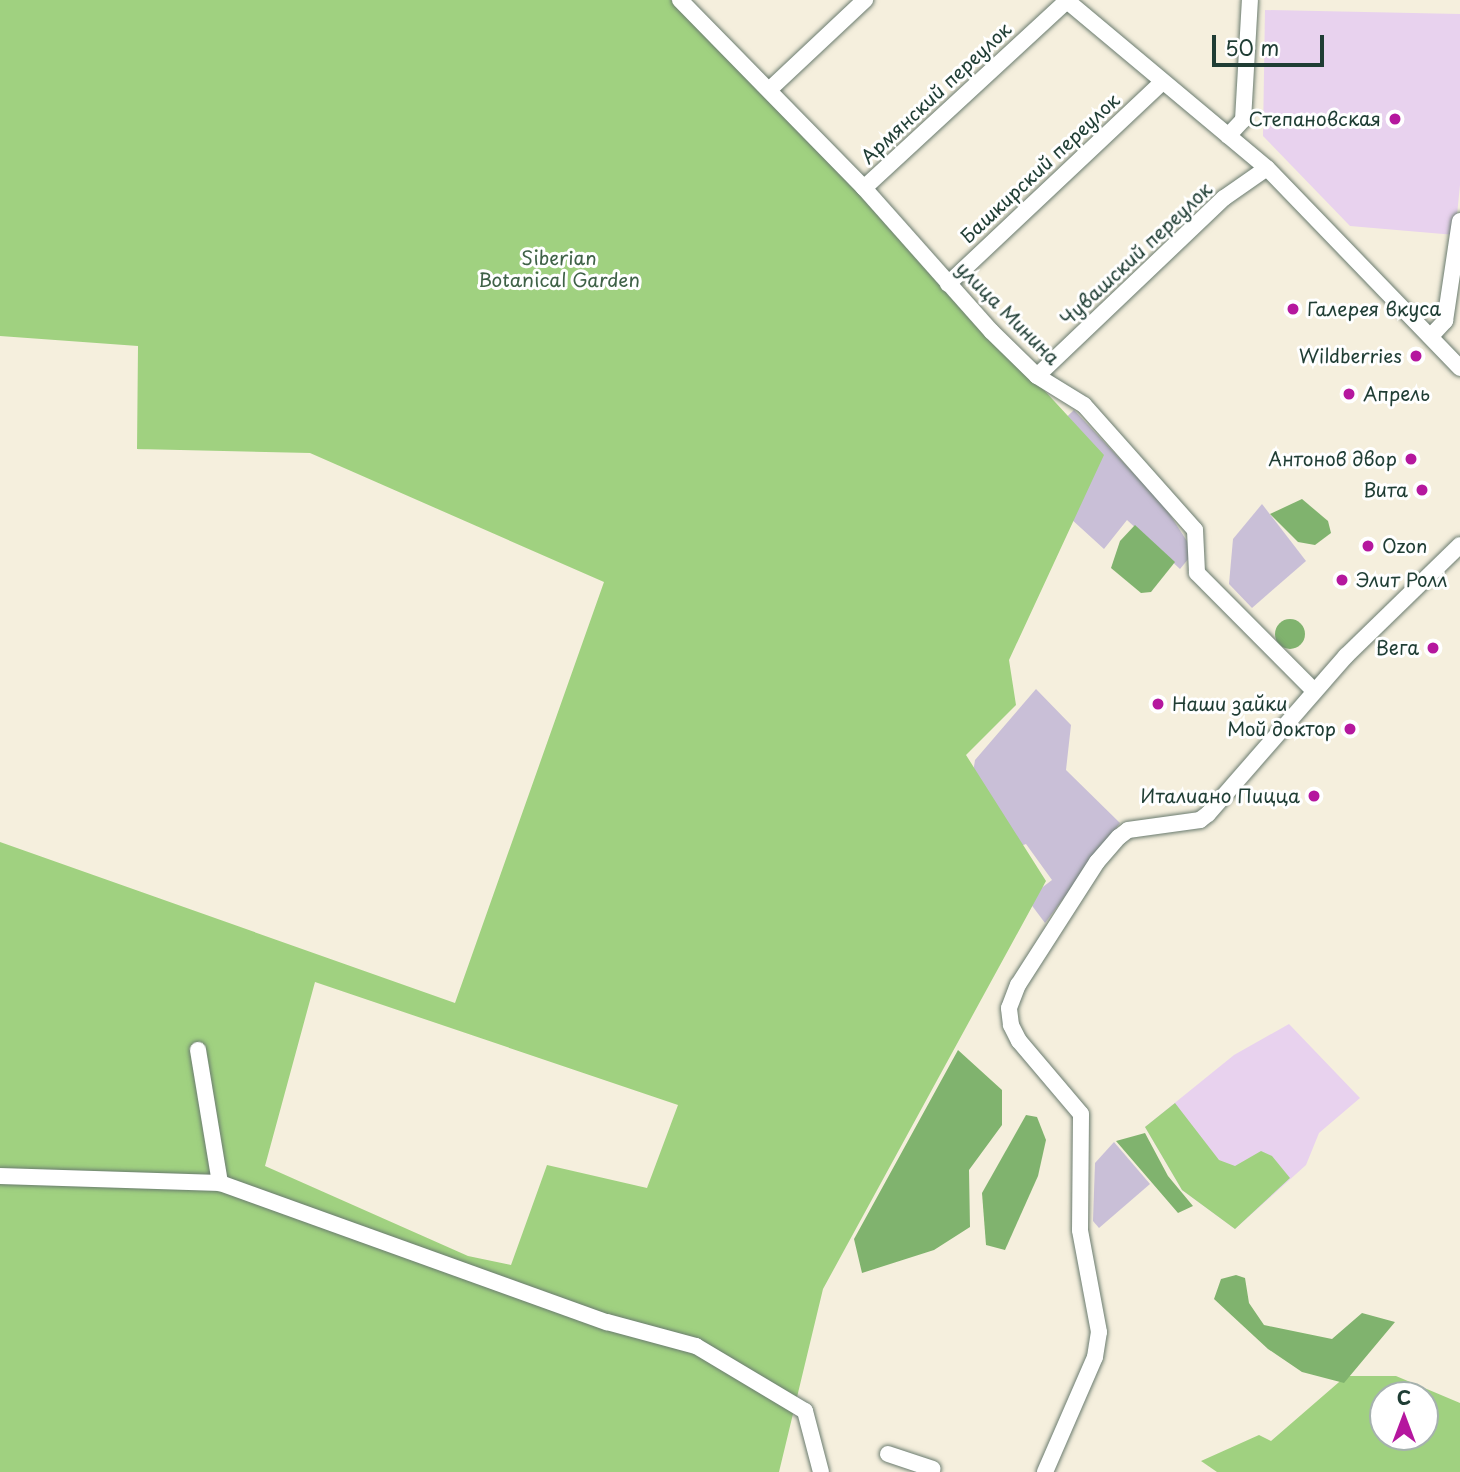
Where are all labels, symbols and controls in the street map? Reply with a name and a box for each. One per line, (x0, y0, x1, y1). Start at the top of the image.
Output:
street label: Армянский переулок (856, 18, 1016, 168)
scale bar (1215, 21, 1327, 65)
text: 50 m (1225, 31, 1279, 63)
street label: Башкирский переулок (956, 89, 1124, 247)
place label: Степановская (1249, 108, 1381, 130)
marker: Степановская (1387, 111, 1403, 127)
street label: Чувашский переулок (1055, 178, 1217, 330)
park label: Siberian Botanical Garden (478, 247, 640, 291)
street label: улица Минина (951, 256, 1065, 370)
place label: Галерея вкуса (1307, 298, 1442, 320)
marker: Галерея вкуса (1285, 301, 1301, 317)
place label: Wildberries (1299, 345, 1402, 367)
marker: Wildberries (1408, 348, 1424, 364)
place label: Апрель (1363, 383, 1430, 405)
marker: Апрель (1341, 386, 1357, 402)
place label: Антонов двор (1268, 448, 1397, 470)
marker: Антонов двор (1403, 451, 1419, 467)
place label: Вита (1363, 479, 1408, 501)
marker: Вита (1414, 482, 1430, 498)
place label: Ozon (1382, 535, 1427, 557)
marker: Ozon (1360, 538, 1376, 554)
place label: Элит Ролл (1356, 569, 1447, 591)
marker: Элит Ролл (1334, 572, 1350, 588)
place label: Вега (1376, 637, 1419, 659)
marker: Вега (1425, 640, 1441, 656)
place label: Наши зайки (1172, 693, 1288, 715)
marker: Наши зайки (1150, 696, 1166, 712)
place label: Мой доктор (1227, 718, 1336, 740)
marker: Мой доктор (1342, 721, 1358, 737)
place label: Италиано Пицца (1140, 785, 1300, 807)
marker: Италиано Пицца (1306, 788, 1322, 804)
north arrow (1369, 1381, 1439, 1451)
text: С (1397, 1383, 1411, 1411)

